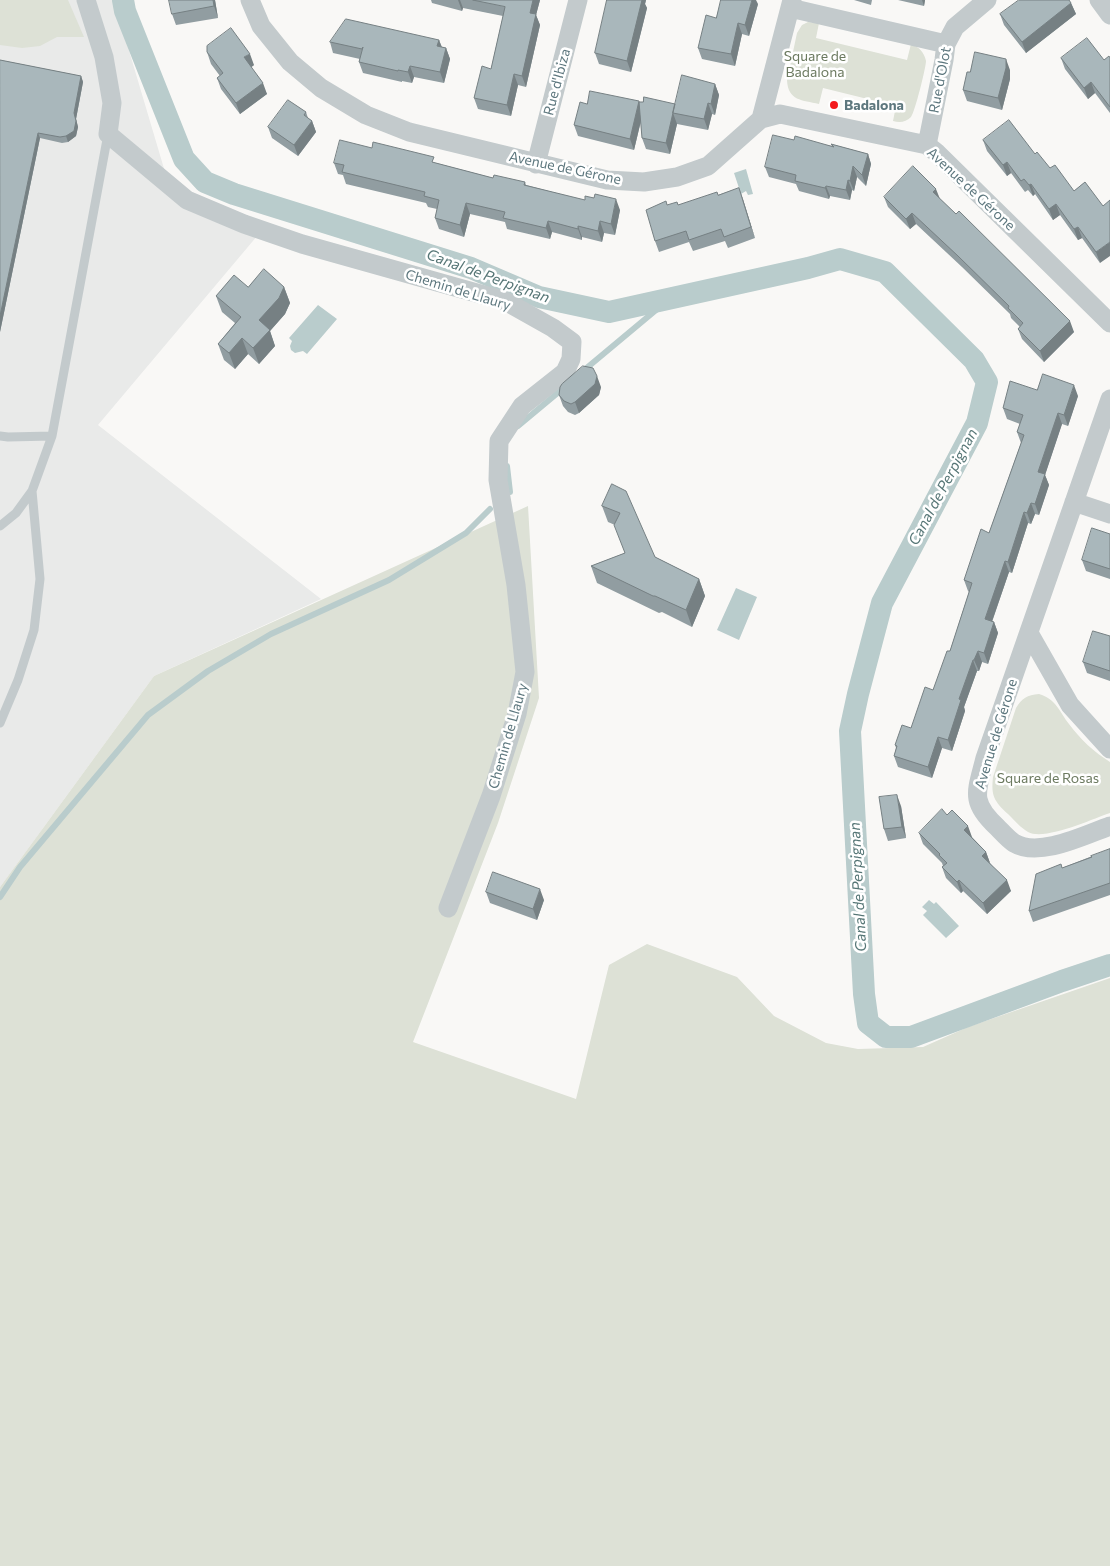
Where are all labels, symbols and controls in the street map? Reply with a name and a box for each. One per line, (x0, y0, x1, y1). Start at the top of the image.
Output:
street label: Rue d'Olot (925, 45, 955, 115)
street label: Rue d'Ibiza (540, 47, 574, 117)
park label: Square de Badalona (784, 48, 846, 80)
place label: Badalona (844, 97, 904, 113)
marker: Badalona (828, 99, 840, 111)
street label: Avenue de Gérone (923, 144, 1019, 234)
street label: Avenue de Gérone (507, 148, 623, 188)
water label: Canal de Perpignan (424, 245, 552, 307)
street label: Chemin de Llaury (403, 266, 513, 314)
water label: Canal de Perpignan (905, 426, 981, 548)
street label: Avenue de Gérone (971, 677, 1021, 791)
street label: Chemin de Llaury (485, 681, 531, 791)
park label: Square de Rosas (997, 770, 1099, 786)
water label: Canal de Perpignan (846, 822, 870, 952)

